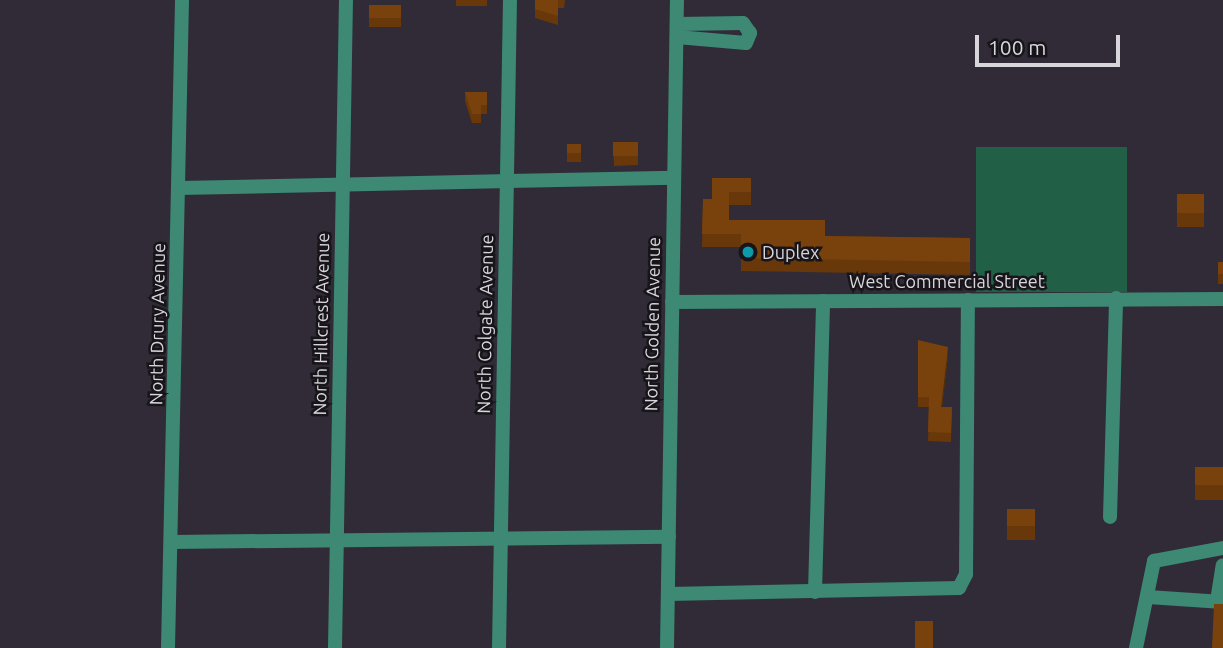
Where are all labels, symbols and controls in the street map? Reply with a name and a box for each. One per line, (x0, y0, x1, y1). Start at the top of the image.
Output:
scale bar (978, 21, 1123, 65)
text: 100 m (988, 35, 1046, 59)
street label: North Hillcrest Avenue (309, 232, 333, 416)
street label: North Colgate Avenue (473, 234, 497, 414)
street label: North Golden Avenue (640, 237, 664, 411)
place label: Duplex (762, 241, 819, 263)
street label: North Drury Avenue (145, 243, 169, 405)
marker: Duplex (740, 244, 756, 260)
street label: West Commercial Street (849, 270, 1045, 292)

